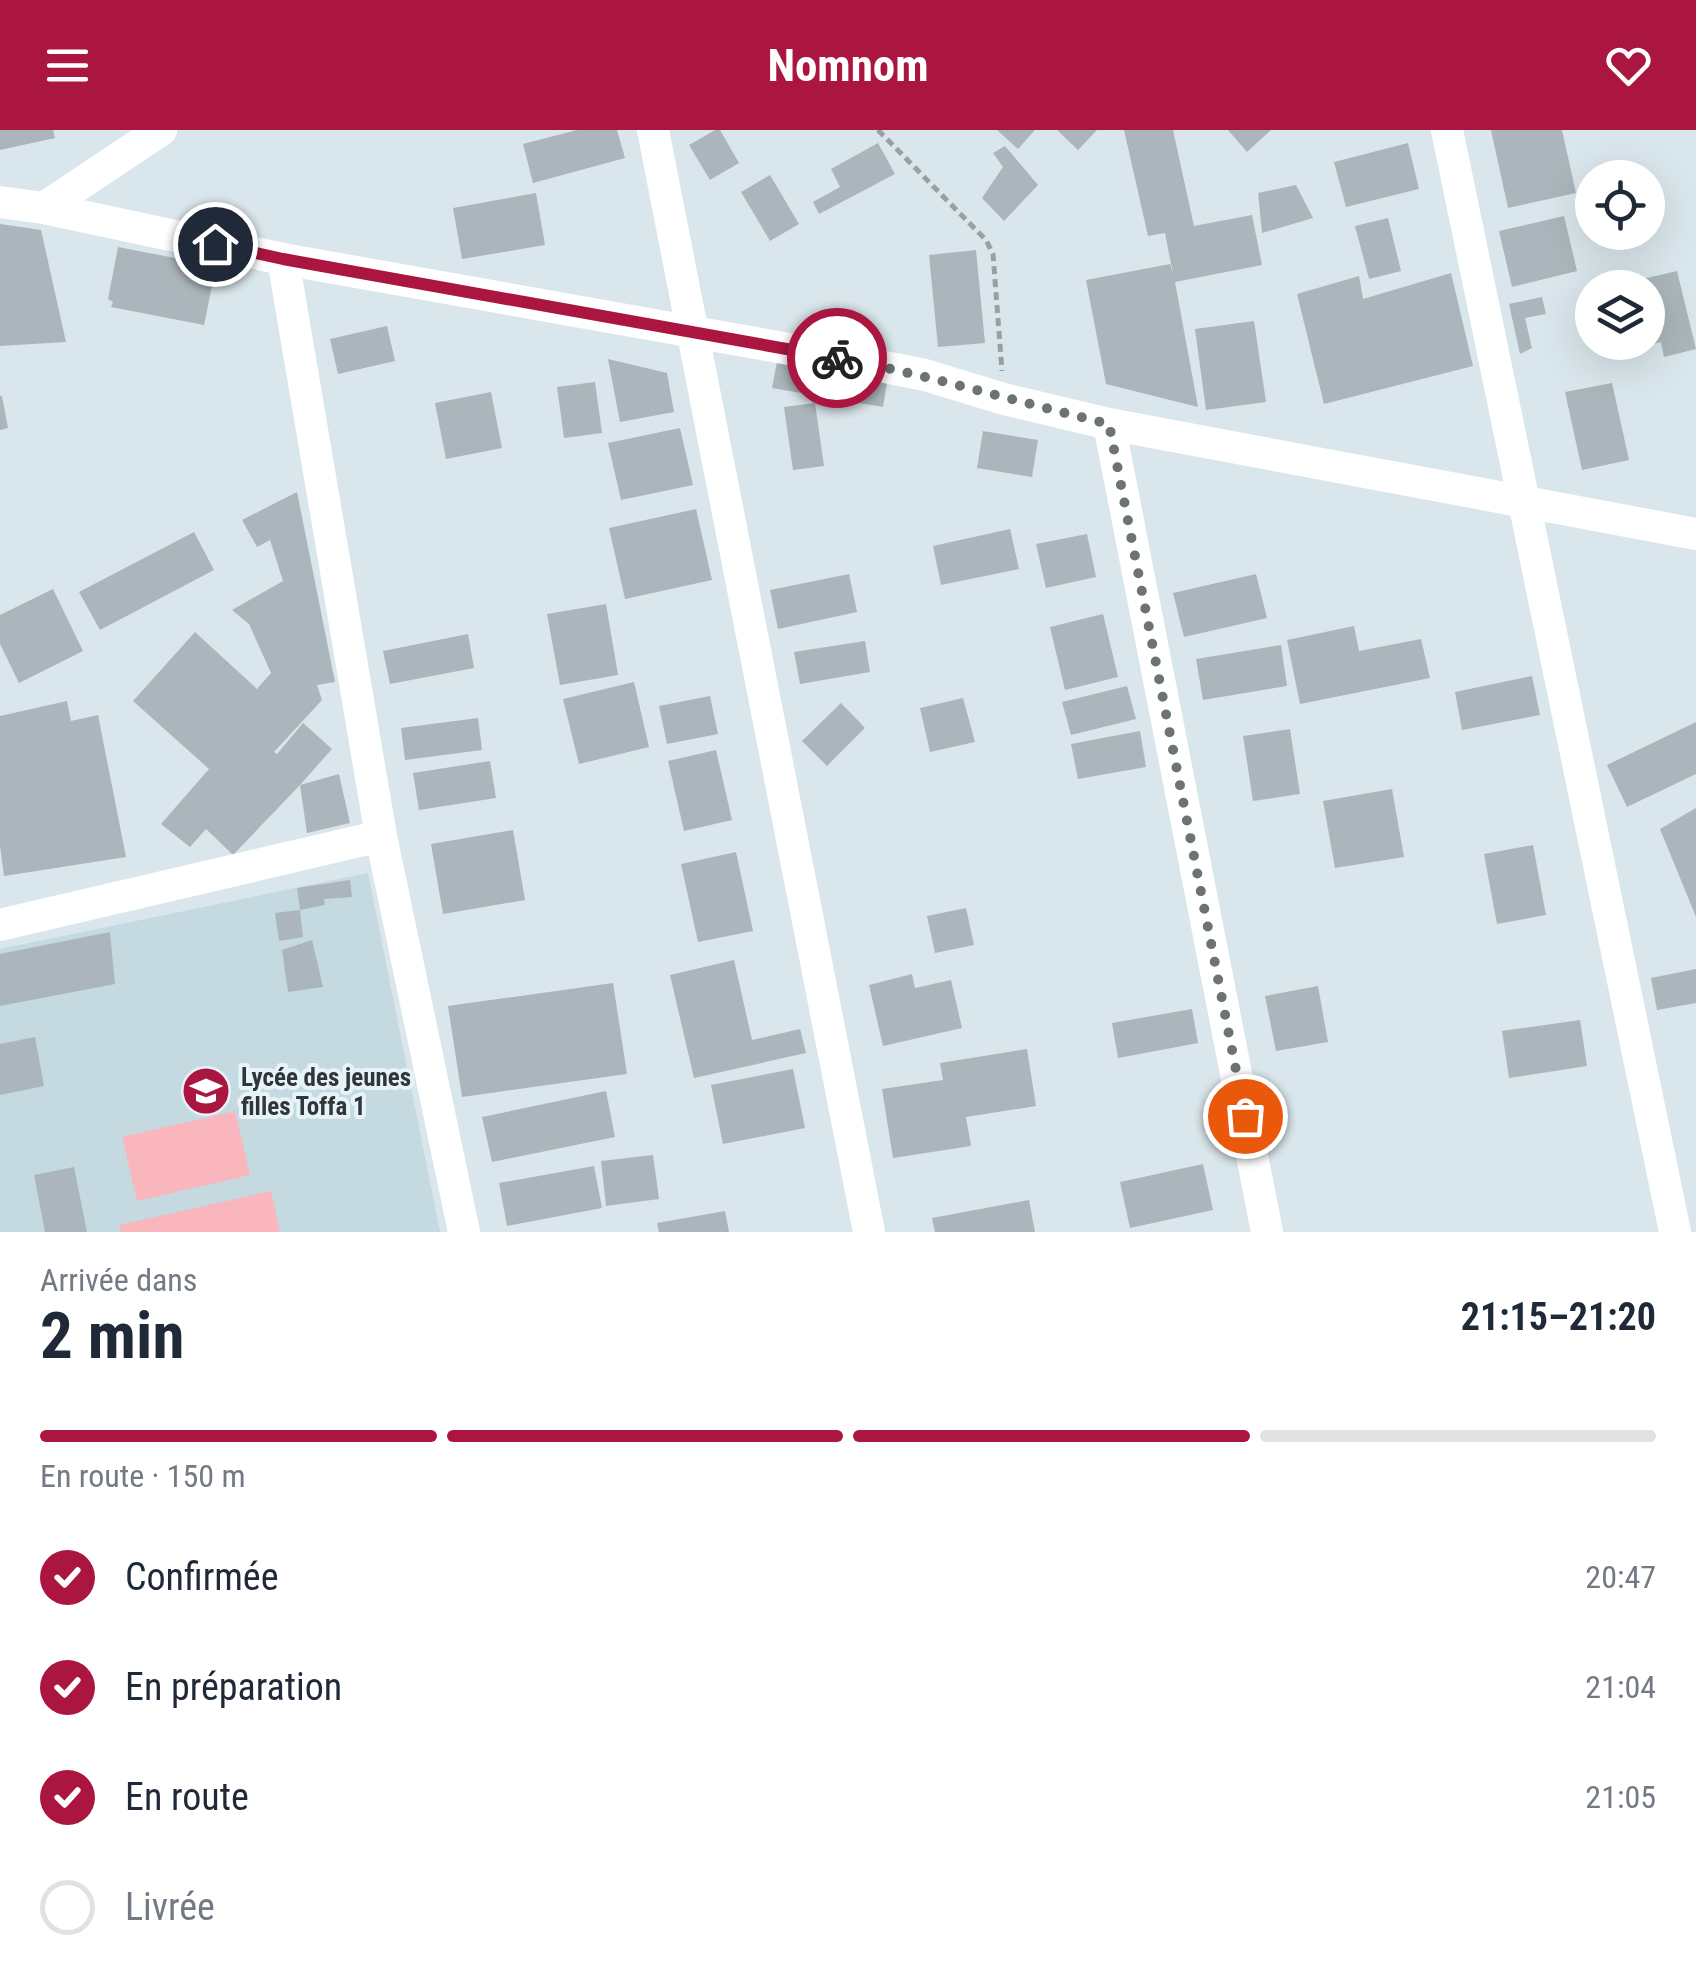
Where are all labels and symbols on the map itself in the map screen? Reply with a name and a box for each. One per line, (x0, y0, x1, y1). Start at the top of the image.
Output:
pin (173, 202, 258, 287)
courier (787, 308, 887, 408)
place label: Lycée des jeunes filles Toffa 1 (241, 1063, 411, 1121)
school or university icon: Lycée des jeunes filles Toffa 1 (180, 1065, 232, 1117)
pin (1203, 1074, 1288, 1159)

